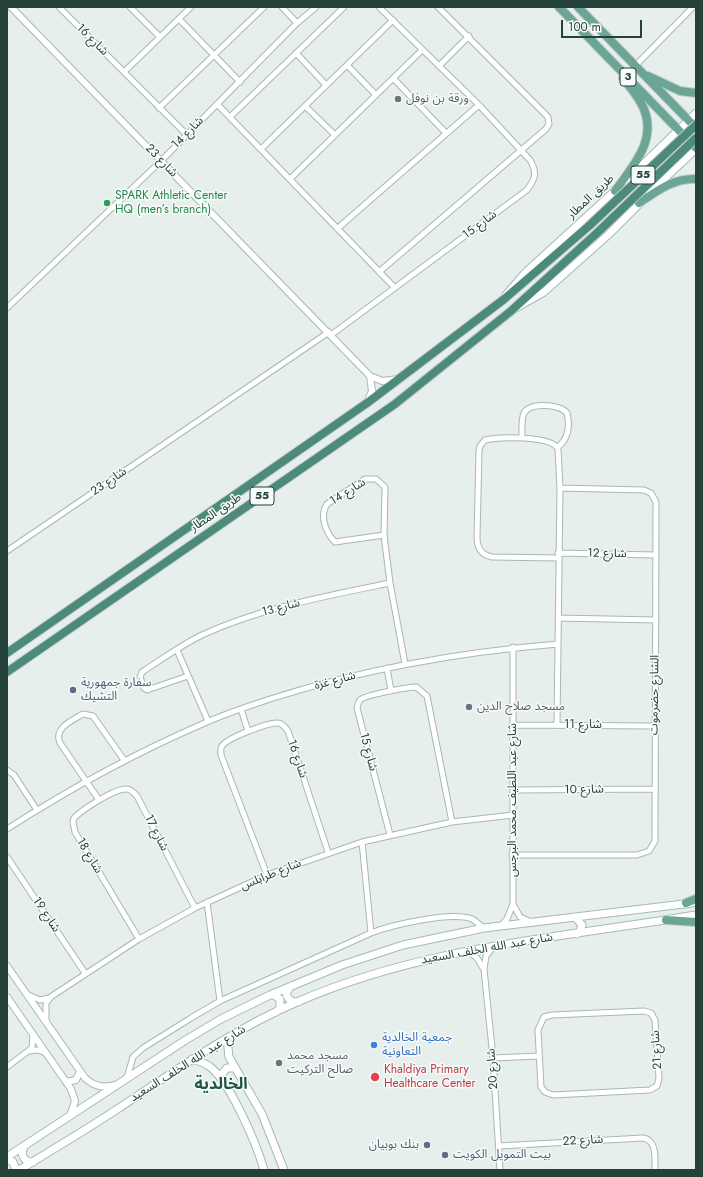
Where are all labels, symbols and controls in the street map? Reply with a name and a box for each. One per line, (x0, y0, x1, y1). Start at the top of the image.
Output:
scale bar (563, 12, 644, 38)
text: 100 m (568, 18, 601, 36)
street label: شارع 16 (73, 21, 111, 59)
road number: 3 (620, 68, 636, 86)
place label: ورقة بن نوفل (406, 92, 469, 106)
marker: ورقة بن نوفل (393, 94, 403, 104)
street label: شارع 14 (169, 114, 207, 152)
street label: شارع 23 (142, 141, 180, 181)
road number: 55 (631, 166, 655, 184)
street label: طريق المطار (565, 172, 617, 222)
place label: SPARK Athletic Center HQ (men’s branch) (115, 189, 228, 217)
marker: SPARK Athletic Center HQ (men’s branch) (102, 198, 112, 208)
street label: شارع 15 (460, 207, 500, 243)
street label: شارع 23 (88, 465, 130, 499)
street label: شارع 14 (327, 475, 369, 509)
road number: 55 (250, 487, 274, 505)
street label: طريق المطار (188, 491, 244, 535)
street label: شارع 12 (587, 546, 627, 562)
street label: شارع 13 (260, 596, 302, 620)
street label: الشارع حضرموت (647, 655, 663, 735)
street label: شارع غزة (313, 669, 357, 693)
place label: سفارة جمهورية التشيك (81, 676, 151, 704)
marker: سفارة جمهورية التشيك (68, 685, 78, 695)
place label: مسجد صلاح الدين (477, 700, 565, 714)
marker: مسجد صلاح الدين (464, 702, 474, 712)
street label: شارع 11 (564, 718, 602, 732)
street label: شارع عبد اللطيف محمد البرجس (506, 723, 520, 877)
street label: شارع 15 (356, 731, 380, 773)
street label: شارع 16 (284, 738, 310, 780)
street label: شارع 10 (564, 782, 604, 798)
street label: شارع 17 (141, 812, 171, 854)
street label: شارع 18 (73, 836, 105, 876)
street label: شارع طرابلس (238, 856, 304, 894)
street label: شارع 19 (29, 895, 63, 935)
street label: شارع عبد الله الخلف السعيد (420, 930, 554, 968)
street label: شارع عبد الله الخلف السعيد (128, 1023, 248, 1105)
street label: شارع 21 (648, 1030, 666, 1070)
place label: جمعية الخالدية التعاونية (382, 1031, 452, 1059)
marker: جمعية الخالدية التعاونية (369, 1040, 379, 1050)
street label: شارع 20 (484, 1048, 502, 1090)
place label: مسجد محمد صالح التركيت (287, 1049, 353, 1077)
marker: مسجد محمد صالح التركيت (274, 1058, 284, 1068)
place label: Khaldiya Primary Healthcare Center (384, 1063, 476, 1091)
marker: Khaldiya Primary Healthcare Center (369, 1071, 381, 1083)
district label: الخالدية (194, 1075, 248, 1095)
street label: شارع 22 (562, 1133, 604, 1149)
place label: بنك بوبيان (369, 1138, 419, 1152)
marker: بنك بوبيان (422, 1140, 432, 1150)
place label: بيت التمويل الكويت (453, 1148, 551, 1162)
marker: بيت التمويل الكويت (440, 1150, 450, 1160)

